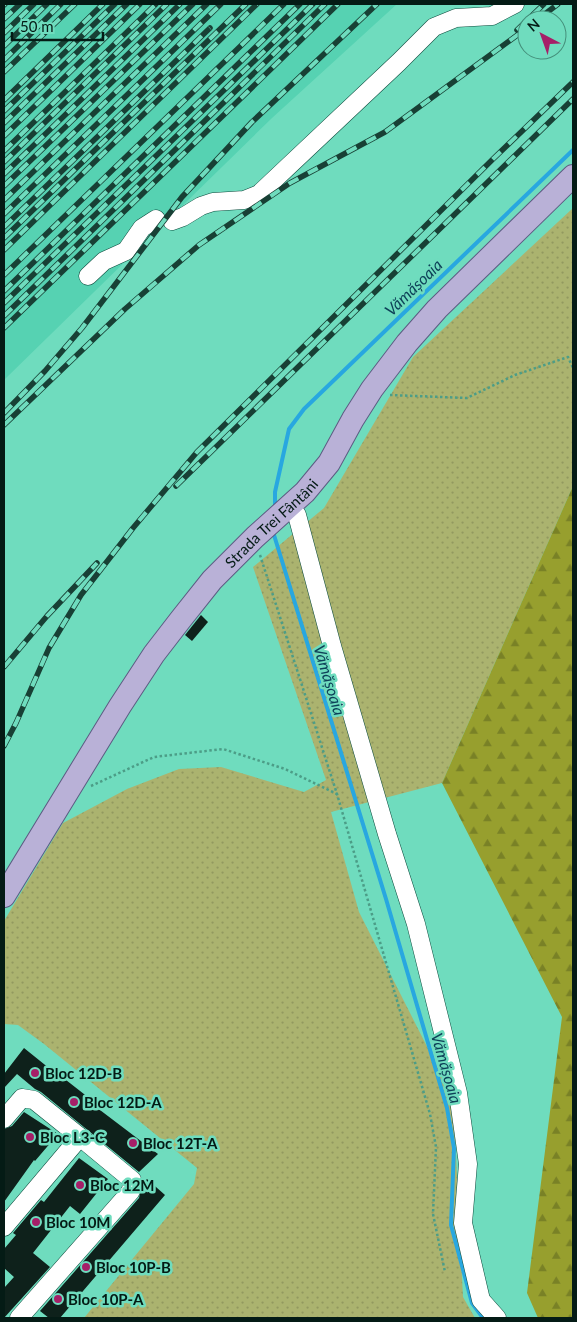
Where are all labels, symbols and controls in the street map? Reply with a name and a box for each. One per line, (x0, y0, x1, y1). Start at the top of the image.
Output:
scale bar (12, 10, 104, 42)
north arrow (517, 10, 567, 60)
text: N (523, 15, 543, 35)
text: 50 m (20, 17, 54, 35)
water label: Vămășoaia (380, 255, 446, 319)
street label: Strada Trei Fântâni (221, 475, 321, 571)
water label: Vămășoaia (310, 642, 350, 718)
water label: Vămășoaia (428, 1030, 466, 1106)
place label: Bloc 12D-B (45, 1064, 122, 1082)
marker: Bloc 12D-B (29, 1067, 41, 1079)
place label: Bloc 12D-A (84, 1093, 162, 1111)
marker: Bloc 12D-A (68, 1096, 80, 1108)
place label: Bloc L3-C (40, 1128, 105, 1146)
marker: Bloc L3-C (24, 1131, 36, 1143)
place label: Bloc 12T-A (143, 1134, 218, 1152)
marker: Bloc 12T-A (127, 1137, 139, 1149)
place label: Bloc 12M (90, 1176, 155, 1194)
marker: Bloc 12M (74, 1179, 86, 1191)
place label: Bloc 10M (46, 1213, 111, 1231)
marker: Bloc 10M (30, 1216, 42, 1228)
place label: Bloc 10P-B (96, 1258, 171, 1276)
marker: Bloc 10P-B (80, 1261, 92, 1273)
place label: Bloc 10P-A (68, 1290, 144, 1308)
marker: Bloc 10P-A (52, 1293, 64, 1305)

